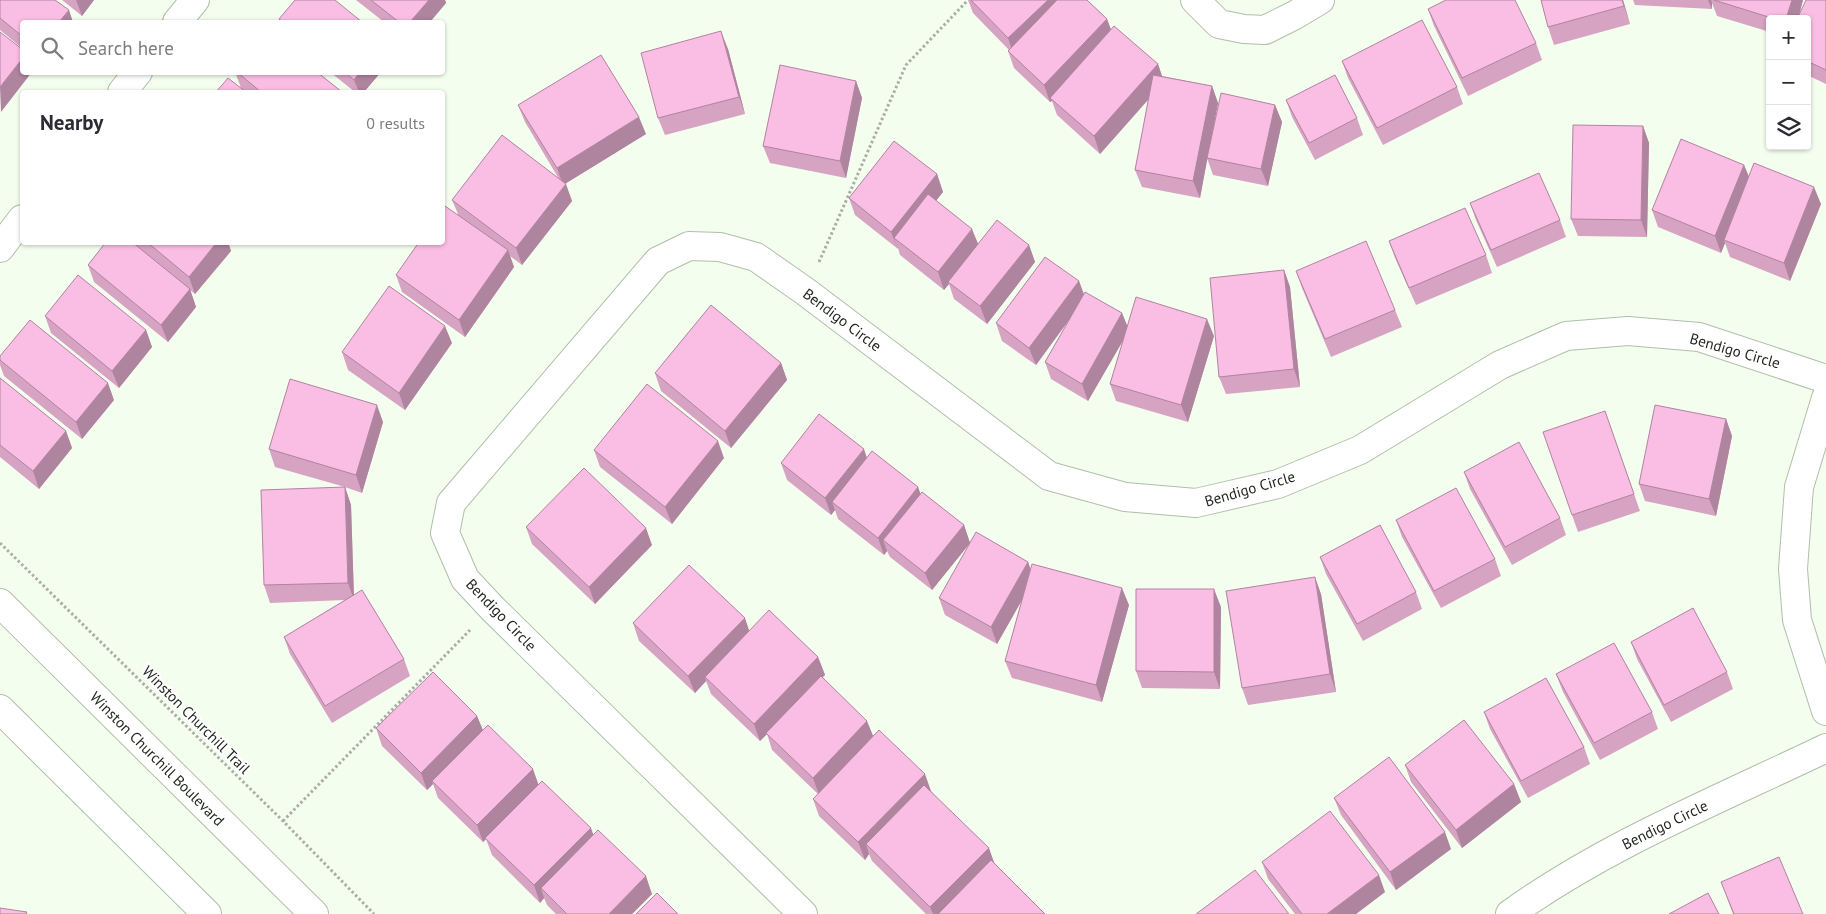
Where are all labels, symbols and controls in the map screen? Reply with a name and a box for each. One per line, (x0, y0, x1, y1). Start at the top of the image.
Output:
map controls (1766, 15, 1811, 150)
button: + (1766, 15, 1811, 60)
search box (20, 20, 445, 75)
icon: search (38, 34, 66, 62)
text: Search here (78, 36, 174, 60)
button: − (1766, 60, 1811, 105)
button: layers (1766, 105, 1811, 150)
text: Nearby (40, 109, 103, 136)
text: 0 results (366, 113, 425, 133)
street label: Bendigo Circle (799, 284, 885, 355)
street label: Bendigo Circle (1688, 329, 1783, 373)
street label: Bendigo Circle (1202, 467, 1297, 511)
street label: Bendigo Circle (462, 575, 541, 655)
street label: Winston Churchill Trail (138, 662, 255, 778)
street label: Winston Churchill Boulevard (86, 687, 229, 830)
street label: Bendigo Circle (1619, 796, 1711, 854)

